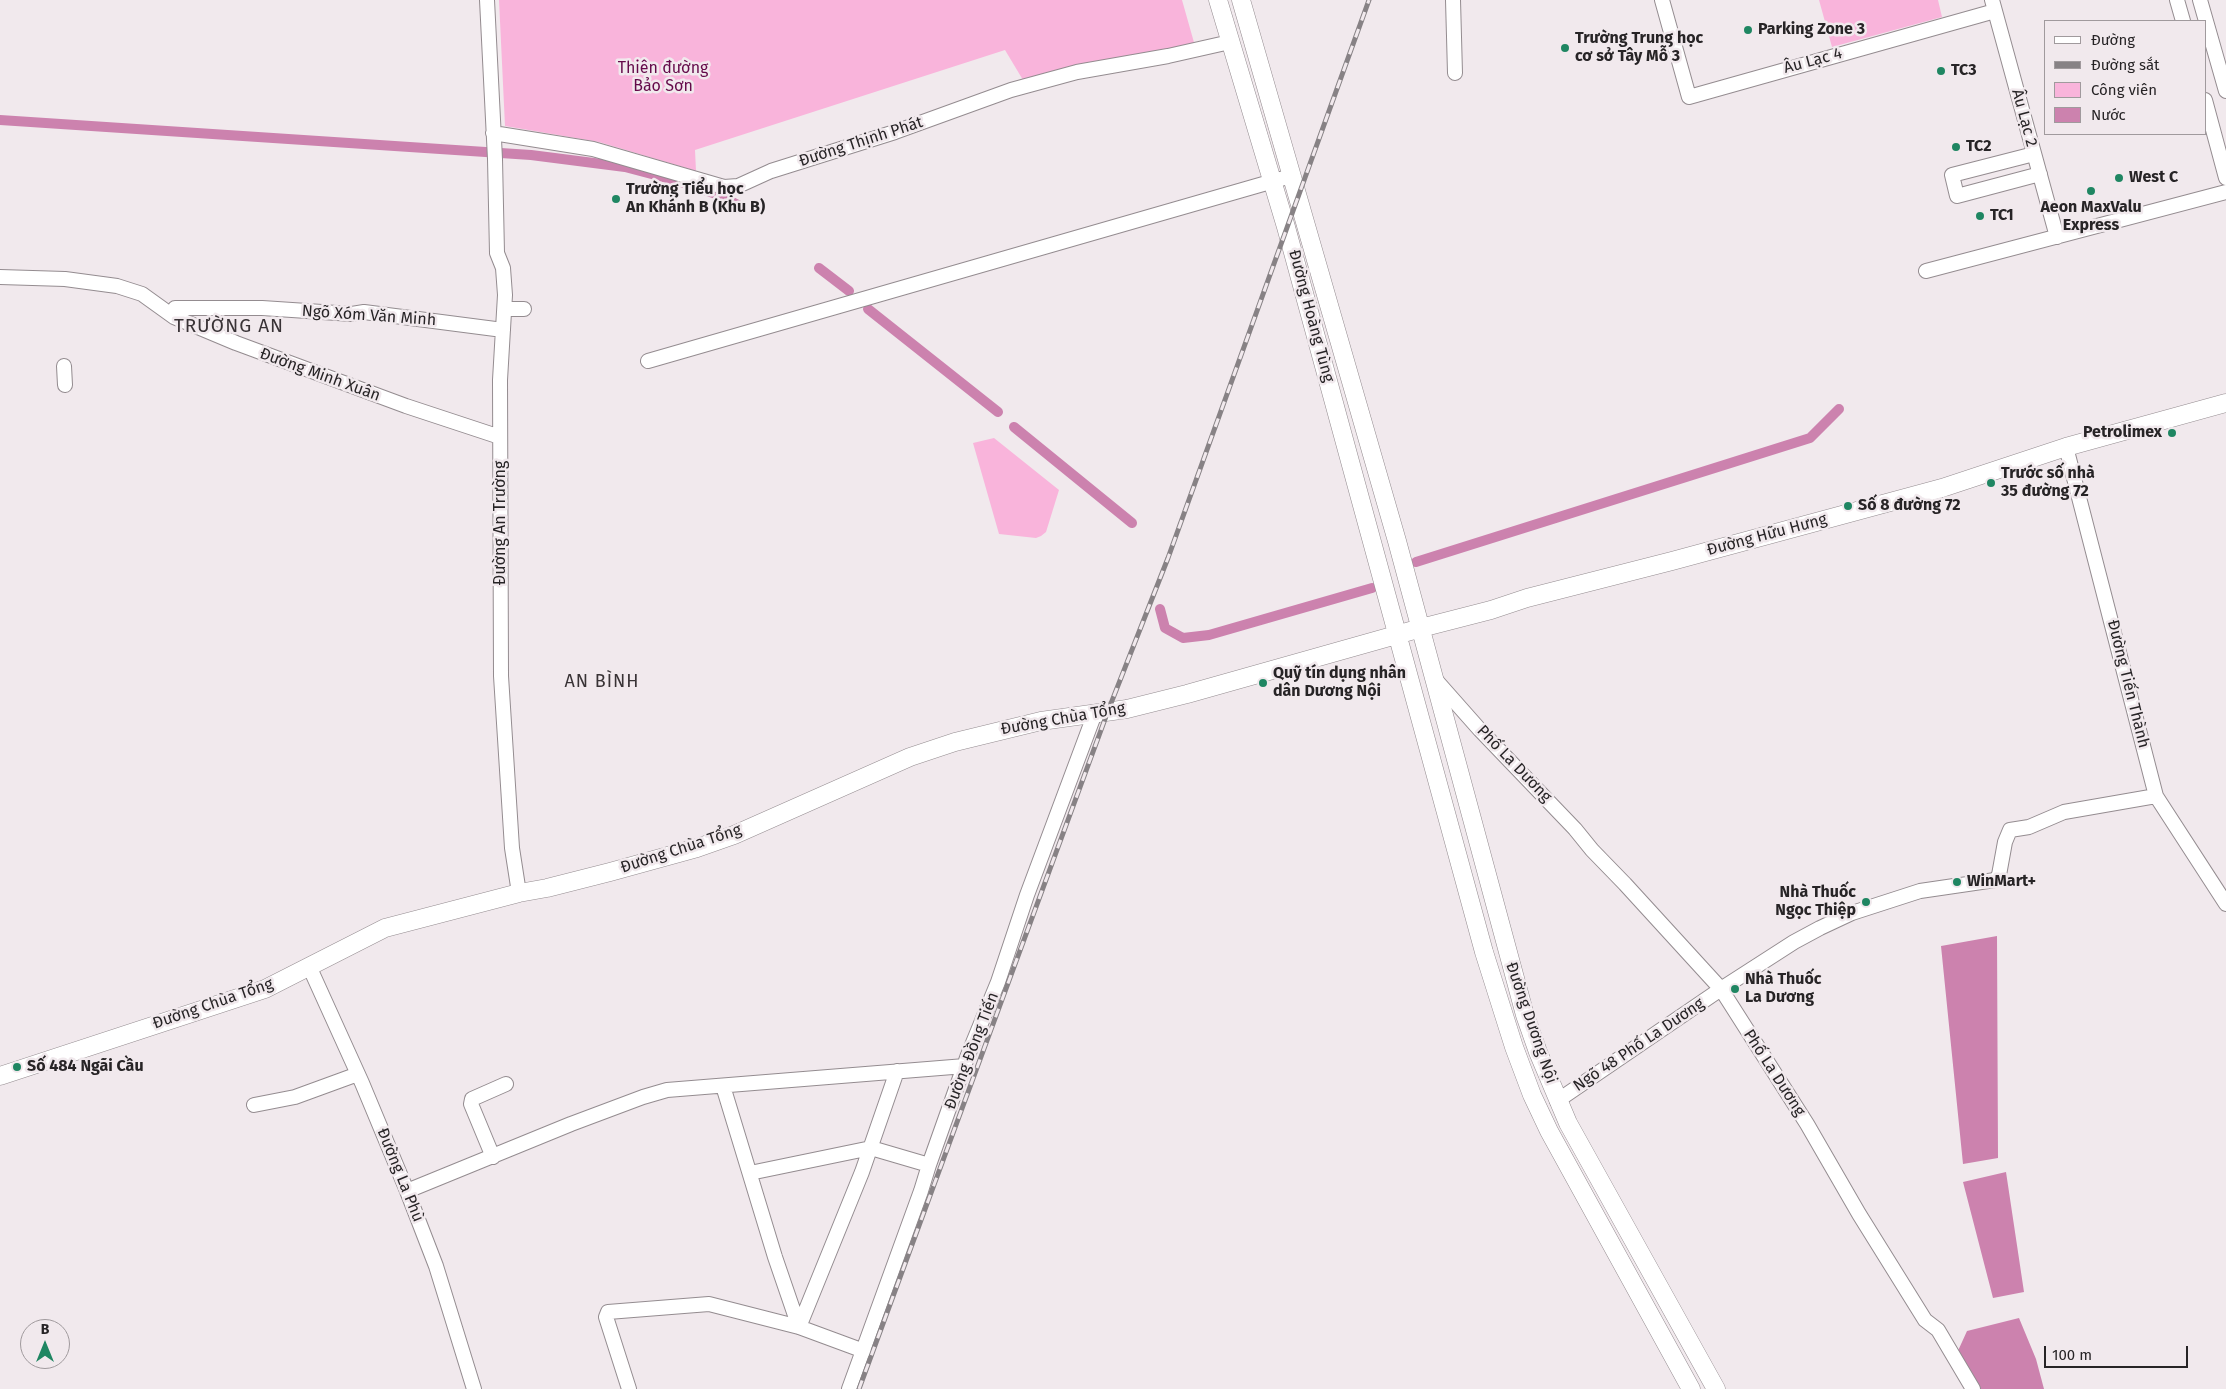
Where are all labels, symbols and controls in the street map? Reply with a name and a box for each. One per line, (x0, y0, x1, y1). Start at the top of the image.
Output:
place label: Parking Zone 3 (1758, 20, 1865, 40)
legend (2044, 20, 2206, 135)
marker: Parking Zone 3 (1742, 24, 1754, 36)
place label: Trường Trung học cơ sở Tây Mỗ 3 (1575, 29, 1703, 67)
text: Đường (2091, 31, 2135, 49)
marker: Trường Trung học cơ sở Tây Mỗ 3 (1559, 42, 1571, 54)
street label: Âu Lạc 4 (1782, 44, 1844, 78)
text: Đường sắt (2091, 56, 2159, 74)
park label: Thiên đường Bảo Sơn (618, 59, 708, 97)
place label: TC3 (1951, 61, 1977, 81)
marker: TC3 (1935, 65, 1947, 77)
text: Công viên (2091, 81, 2157, 99)
street label: Âu Lạc 2 (2007, 87, 2041, 149)
text: Nước (2091, 106, 2126, 124)
street label: Đường Thịnh Phát (797, 113, 925, 171)
place label: TC2 (1966, 137, 1992, 157)
marker: TC2 (1950, 141, 1962, 153)
place label: West C (2129, 168, 2178, 188)
marker: West C (2113, 172, 2125, 184)
place label: Trường Tiểu học An Khánh B (Khu B) (626, 180, 765, 218)
marker: Aeon MaxValu Express (2085, 185, 2097, 197)
marker: Trường Tiểu học An Khánh B (Khu B) (610, 193, 622, 205)
place label: Aeon MaxValu Express (2040, 198, 2142, 236)
place label: TC1 (1990, 206, 2014, 226)
marker: TC1 (1974, 210, 1986, 222)
street label: Đường Hoàng Tùng (1284, 248, 1338, 384)
street label: Ngõ Xóm Văn Minh (301, 302, 437, 330)
district label: TRƯỜNG AN (173, 316, 285, 338)
street label: Đường Minh Xuân (257, 344, 383, 406)
place label: Petrolimex (2083, 423, 2162, 443)
marker: Petrolimex (2166, 427, 2178, 439)
street label: Đường An Trường (491, 461, 511, 585)
place label: Trước số nhà 35 đường 72 (2001, 464, 2095, 502)
marker: Trước số nhà 35 đường 72 (1985, 477, 1997, 489)
place label: Số 8 đường 72 (1858, 496, 1961, 516)
marker: Số 8 đường 72 (1842, 500, 1854, 512)
street label: Đường Hữu Hưng (1705, 510, 1829, 560)
street label: Đường Tiến Thành (2103, 618, 2153, 750)
place label: Quỹ tín dụng nhân dân Dương Nội (1273, 664, 1406, 702)
district label: AN BÌNH (564, 671, 640, 693)
marker: Quỹ tín dụng nhân dân Dương Nội (1257, 677, 1269, 689)
street label: Đường Chùa Tổng (999, 699, 1127, 739)
street label: Phố La Dương (1473, 722, 1555, 806)
street label: Đường Chùa Tổng (618, 820, 744, 878)
place label: WinMart+ (1967, 872, 2036, 892)
marker: WinMart+ (1951, 876, 1963, 888)
place label: Nhà Thuốc Ngọc Thiệp (1775, 883, 1856, 921)
marker: Nhà Thuốc Ngọc Thiệp (1860, 896, 1872, 908)
street label: Đường Dương Nội (1501, 960, 1561, 1086)
place label: Nhà Thuốc La Dương (1745, 970, 1821, 1008)
street label: Đường Chùa Tổng (150, 974, 276, 1034)
marker: Nhà Thuốc La Dương (1729, 983, 1741, 995)
street label: Đường Đồng Tiến (941, 990, 1003, 1112)
street label: Ngõ 48 Phố La Dương (1570, 994, 1708, 1096)
street label: Phố La Dương (1739, 1026, 1809, 1120)
place label: Số 484 Ngãi Cầu (27, 1057, 144, 1077)
marker: Số 484 Ngãi Cầu (11, 1061, 23, 1073)
street label: Đường La Phù (372, 1125, 428, 1225)
north arrow (20, 1319, 70, 1369)
text: B (41, 1321, 49, 1338)
scale bar (2046, 1336, 2190, 1368)
text: 100 m (2052, 1346, 2092, 1364)

